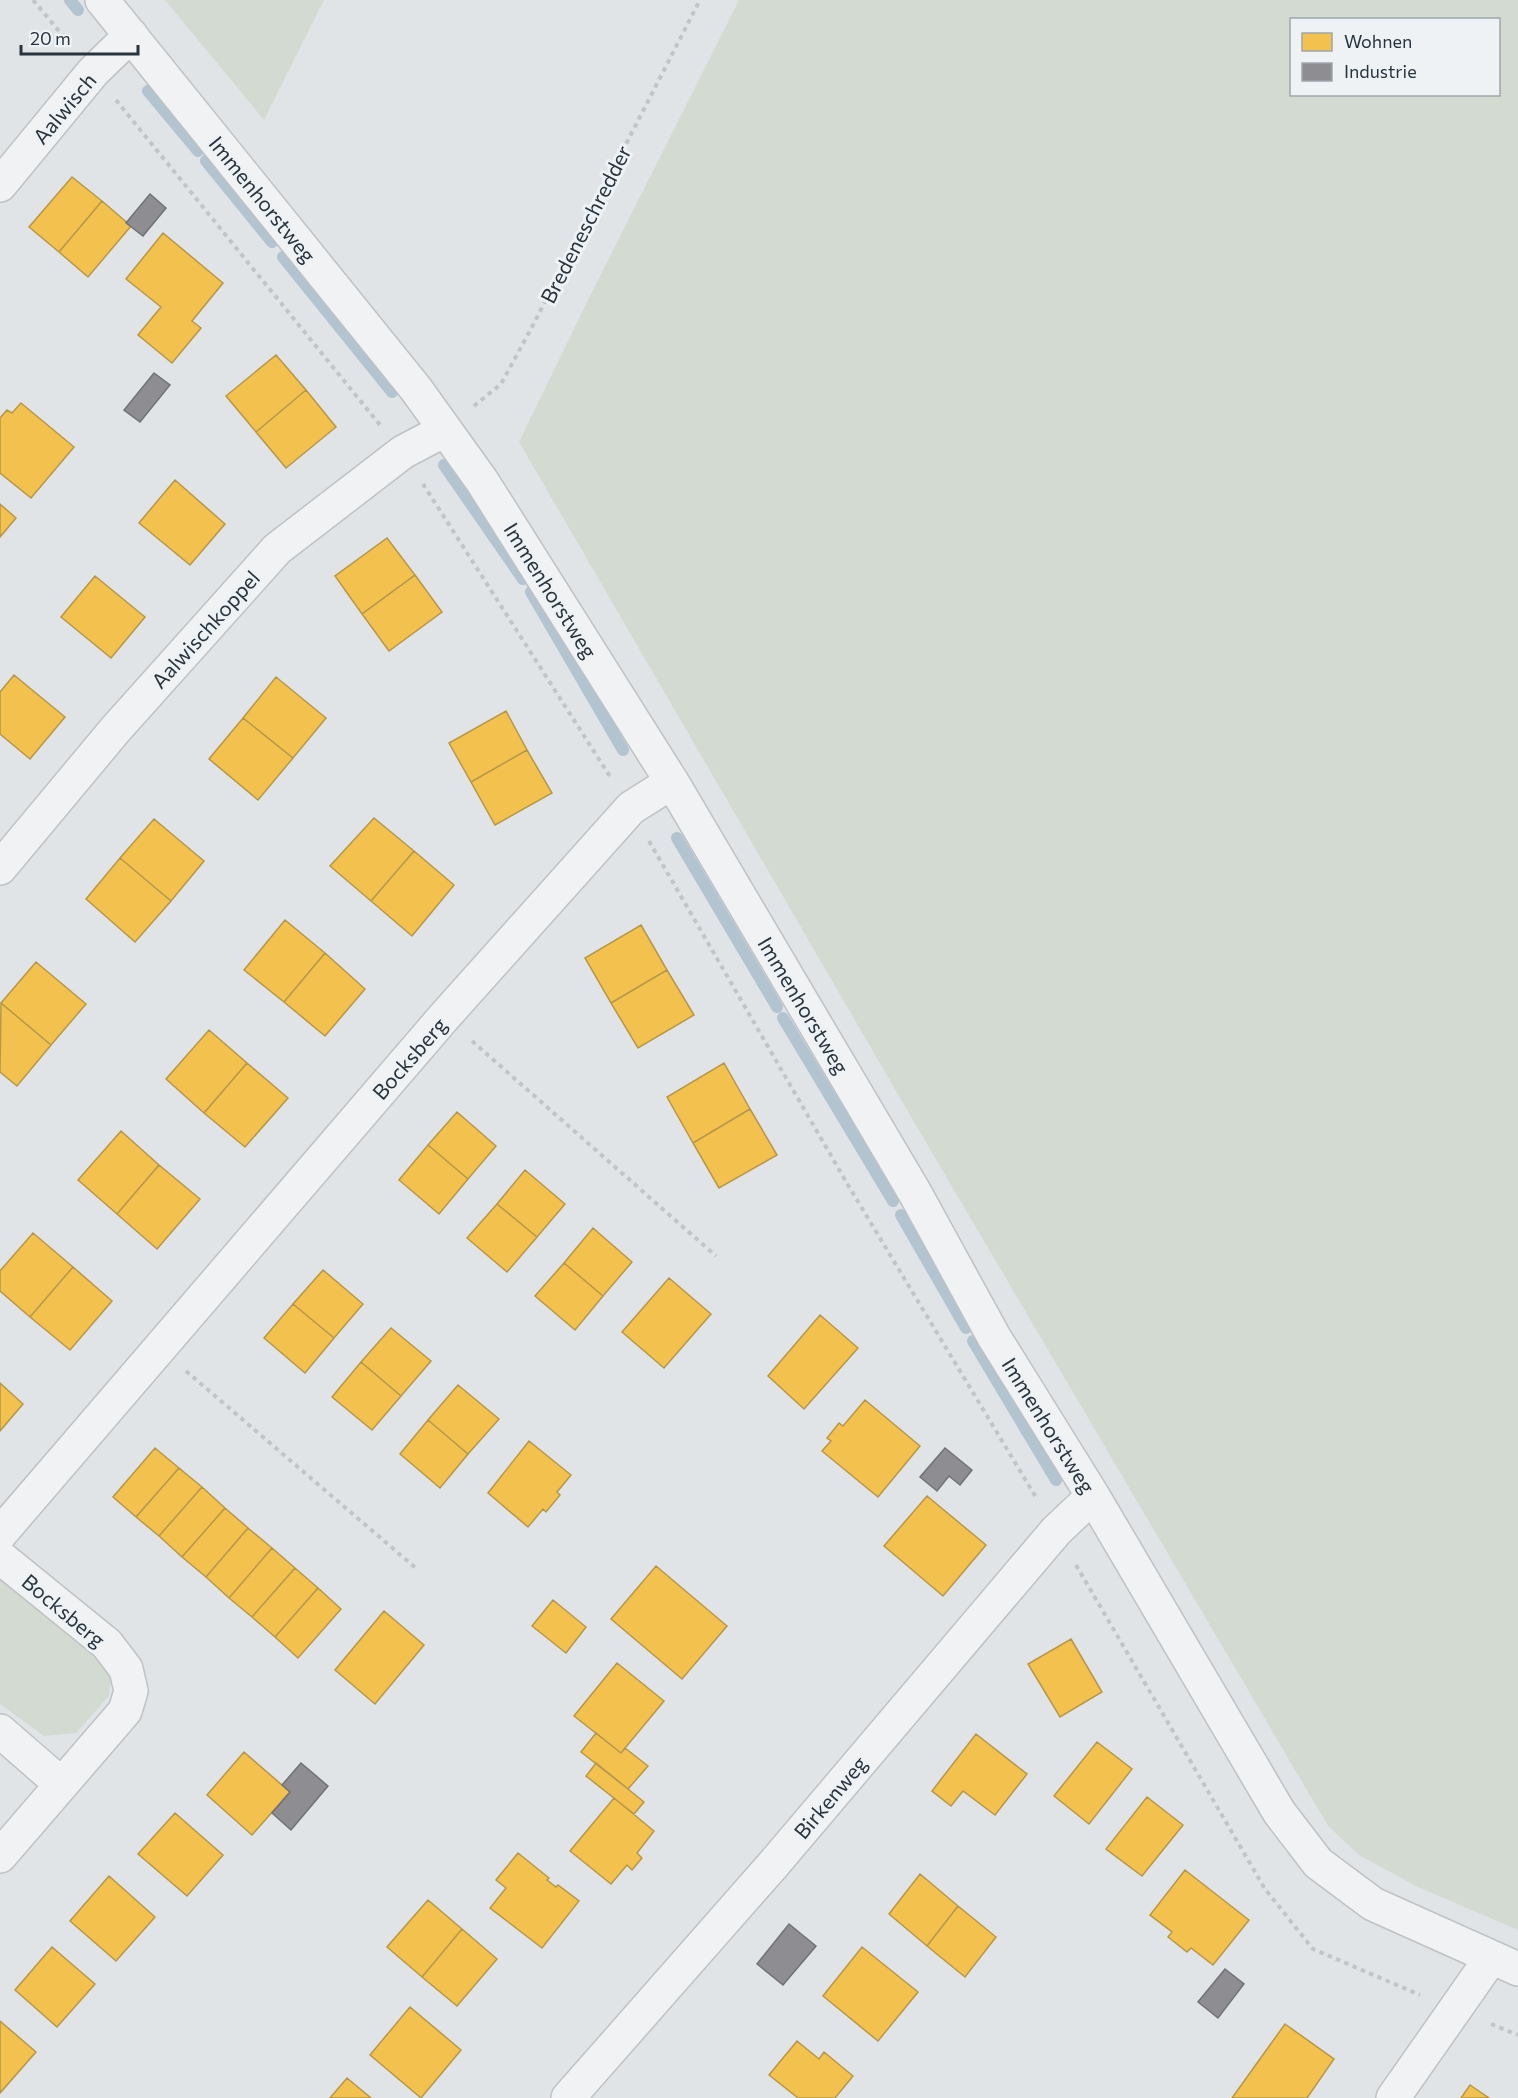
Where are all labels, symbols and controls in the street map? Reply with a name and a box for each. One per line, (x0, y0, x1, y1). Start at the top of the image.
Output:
scale bar (21, 18, 138, 56)
legend (1290, 18, 1500, 96)
text: 20 m (30, 27, 71, 49)
text: Wohnen (1344, 30, 1412, 52)
text: Industrie (1344, 60, 1417, 82)
street label: Aalwisch (27, 67, 101, 149)
street label: Immenhorstweg (204, 131, 322, 267)
street label: Bredeneschredder (534, 141, 636, 307)
street label: Immenhorstweg (499, 518, 603, 662)
street label: Aalwischkoppel (146, 565, 264, 693)
street label: Immenhorstweg (753, 932, 855, 1078)
street label: Bocksberg (367, 1012, 451, 1104)
street label: Immenhorstweg (997, 1353, 1101, 1497)
street label: Bocksberg (17, 1568, 111, 1652)
street label: Birkenweg (788, 1751, 872, 1843)

